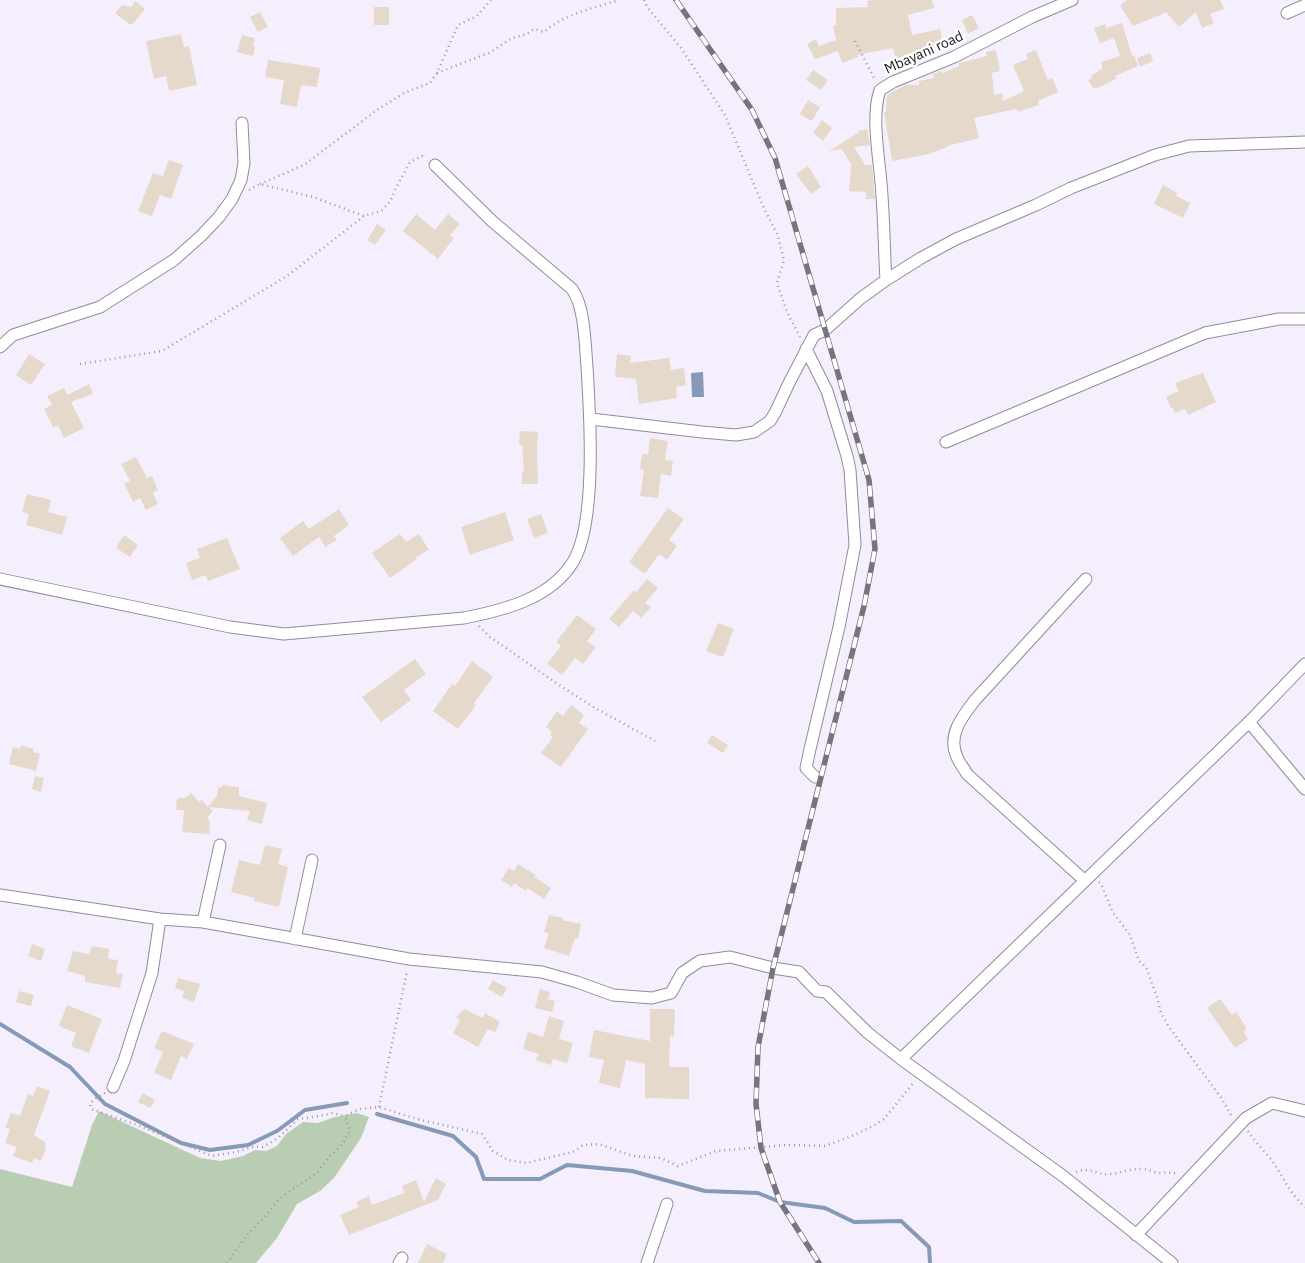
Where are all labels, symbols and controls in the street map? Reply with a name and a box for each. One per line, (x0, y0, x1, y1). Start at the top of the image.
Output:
street label: Mbayani road (882, 28, 966, 78)

